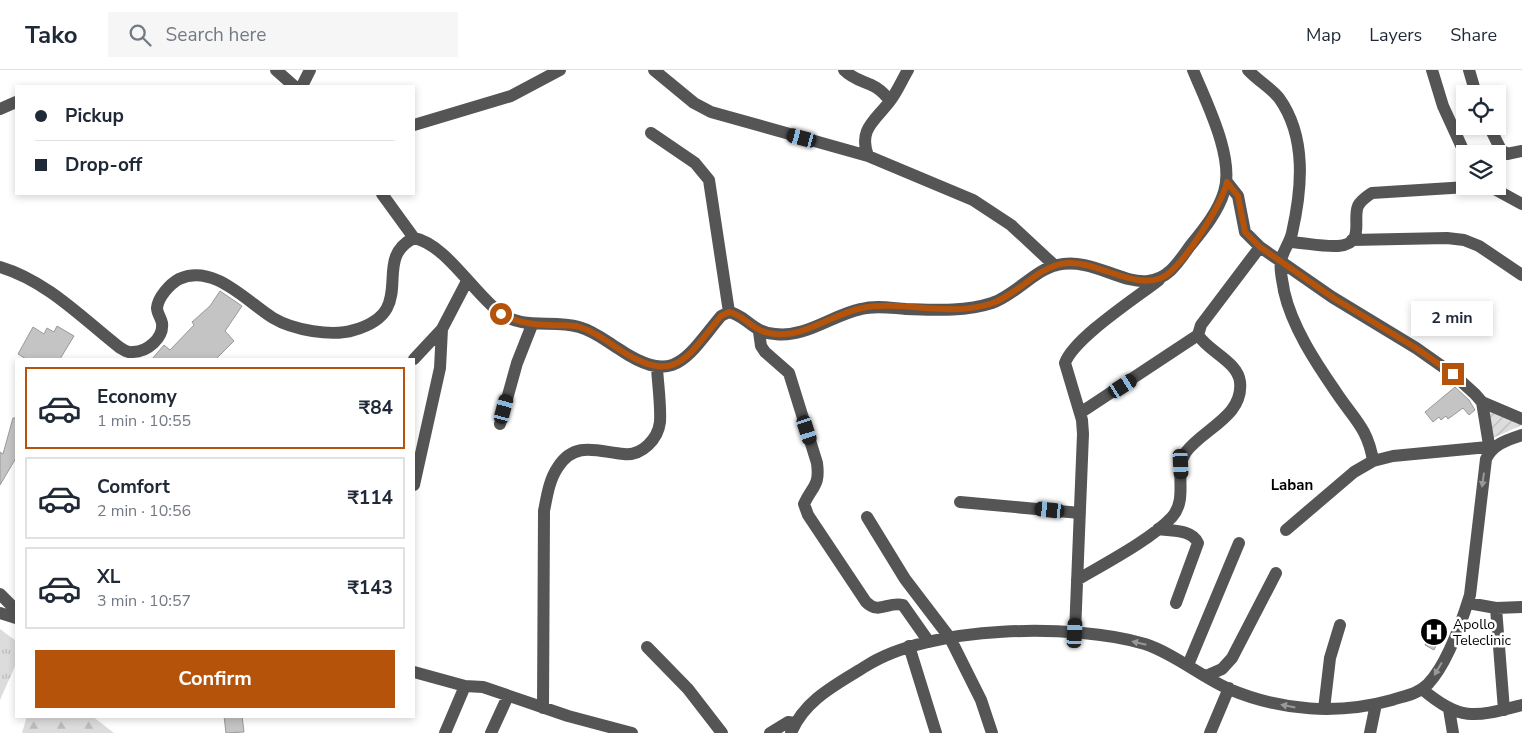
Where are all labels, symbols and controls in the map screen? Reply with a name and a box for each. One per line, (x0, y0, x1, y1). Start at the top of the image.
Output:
search box (108, 12, 458, 57)
text: Tako (25, 19, 78, 51)
icon: search (126, 21, 154, 49)
text: Search here (166, 22, 266, 48)
text: Map (1306, 23, 1341, 47)
text: Layers (1369, 23, 1422, 47)
text: Share (1450, 23, 1497, 47)
map controls (1456, 85, 1506, 195)
button: locate (1456, 85, 1506, 135)
text: Pickup (65, 103, 124, 129)
car (785, 127, 818, 149)
button: layers (1456, 145, 1506, 195)
text: Drop-off (65, 152, 142, 178)
callout: 2 min (1412, 302, 1494, 336)
route start (490, 303, 512, 325)
text: 2 min (1431, 307, 1473, 329)
route end (1442, 363, 1464, 385)
car (1106, 372, 1139, 400)
text: Economy (97, 384, 177, 410)
icon: car (37, 386, 82, 431)
car (492, 393, 515, 425)
text: ₹84 (359, 395, 393, 421)
text: 1 min · 10:55 (97, 410, 191, 432)
car (795, 413, 818, 447)
car (1172, 449, 1189, 479)
one-way arrow (1479, 472, 1487, 488)
text: Comfort (97, 474, 170, 500)
district label: Laban (1271, 475, 1313, 495)
icon: car (37, 476, 82, 521)
text: ₹114 (347, 485, 393, 511)
text: 2 min · 10:56 (97, 500, 191, 522)
car (1034, 501, 1065, 519)
text: XL (97, 564, 120, 590)
icon: car (37, 566, 82, 611)
text: ₹143 (347, 575, 393, 601)
text: 3 min · 10:57 (97, 590, 191, 612)
place label: Apollo Teleclinic (1453, 615, 1511, 650)
hospital icon: Apollo Teleclinic (1419, 617, 1449, 647)
car (1066, 618, 1083, 648)
one-way arrow (1131, 639, 1147, 647)
button: Confirm (35, 650, 395, 708)
one-way arrow (1433, 663, 1442, 676)
one-way arrow (1279, 701, 1295, 709)

